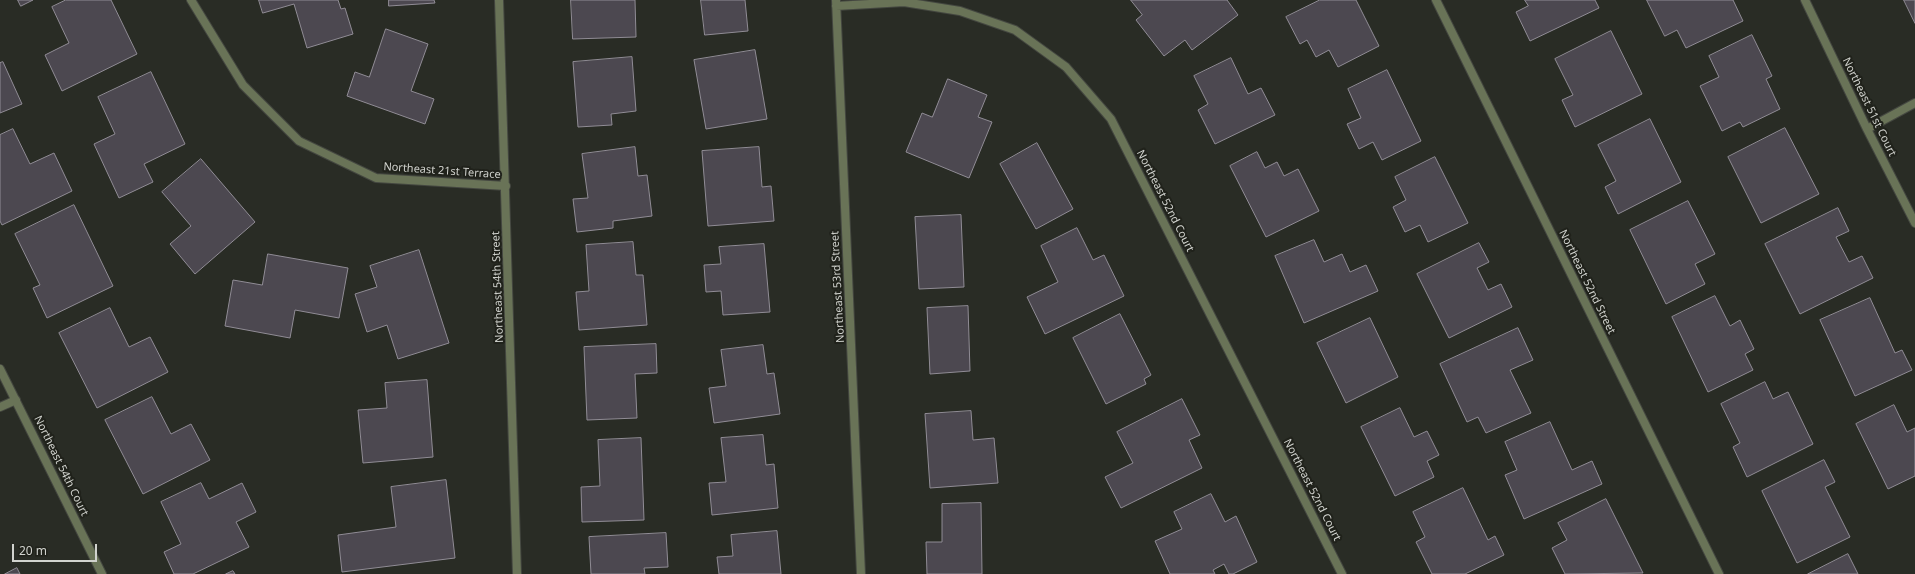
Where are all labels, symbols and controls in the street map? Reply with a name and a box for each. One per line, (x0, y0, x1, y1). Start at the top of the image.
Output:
street label: Northeast 51st Court (1839, 55, 1899, 159)
street label: Northeast 52nd Court (1134, 148, 1196, 254)
street label: Northeast 21st Terrace (383, 160, 501, 182)
street label: Northeast 52nd Street (1556, 228, 1618, 336)
street label: Northeast 54th Street (489, 231, 507, 343)
street label: Northeast 53rd Street (828, 231, 848, 343)
street label: Northeast 54th Court (31, 414, 91, 518)
street label: Northeast 52nd Court (1281, 437, 1343, 543)
scale bar (14, 536, 99, 562)
text: 20 m (19, 542, 47, 559)

